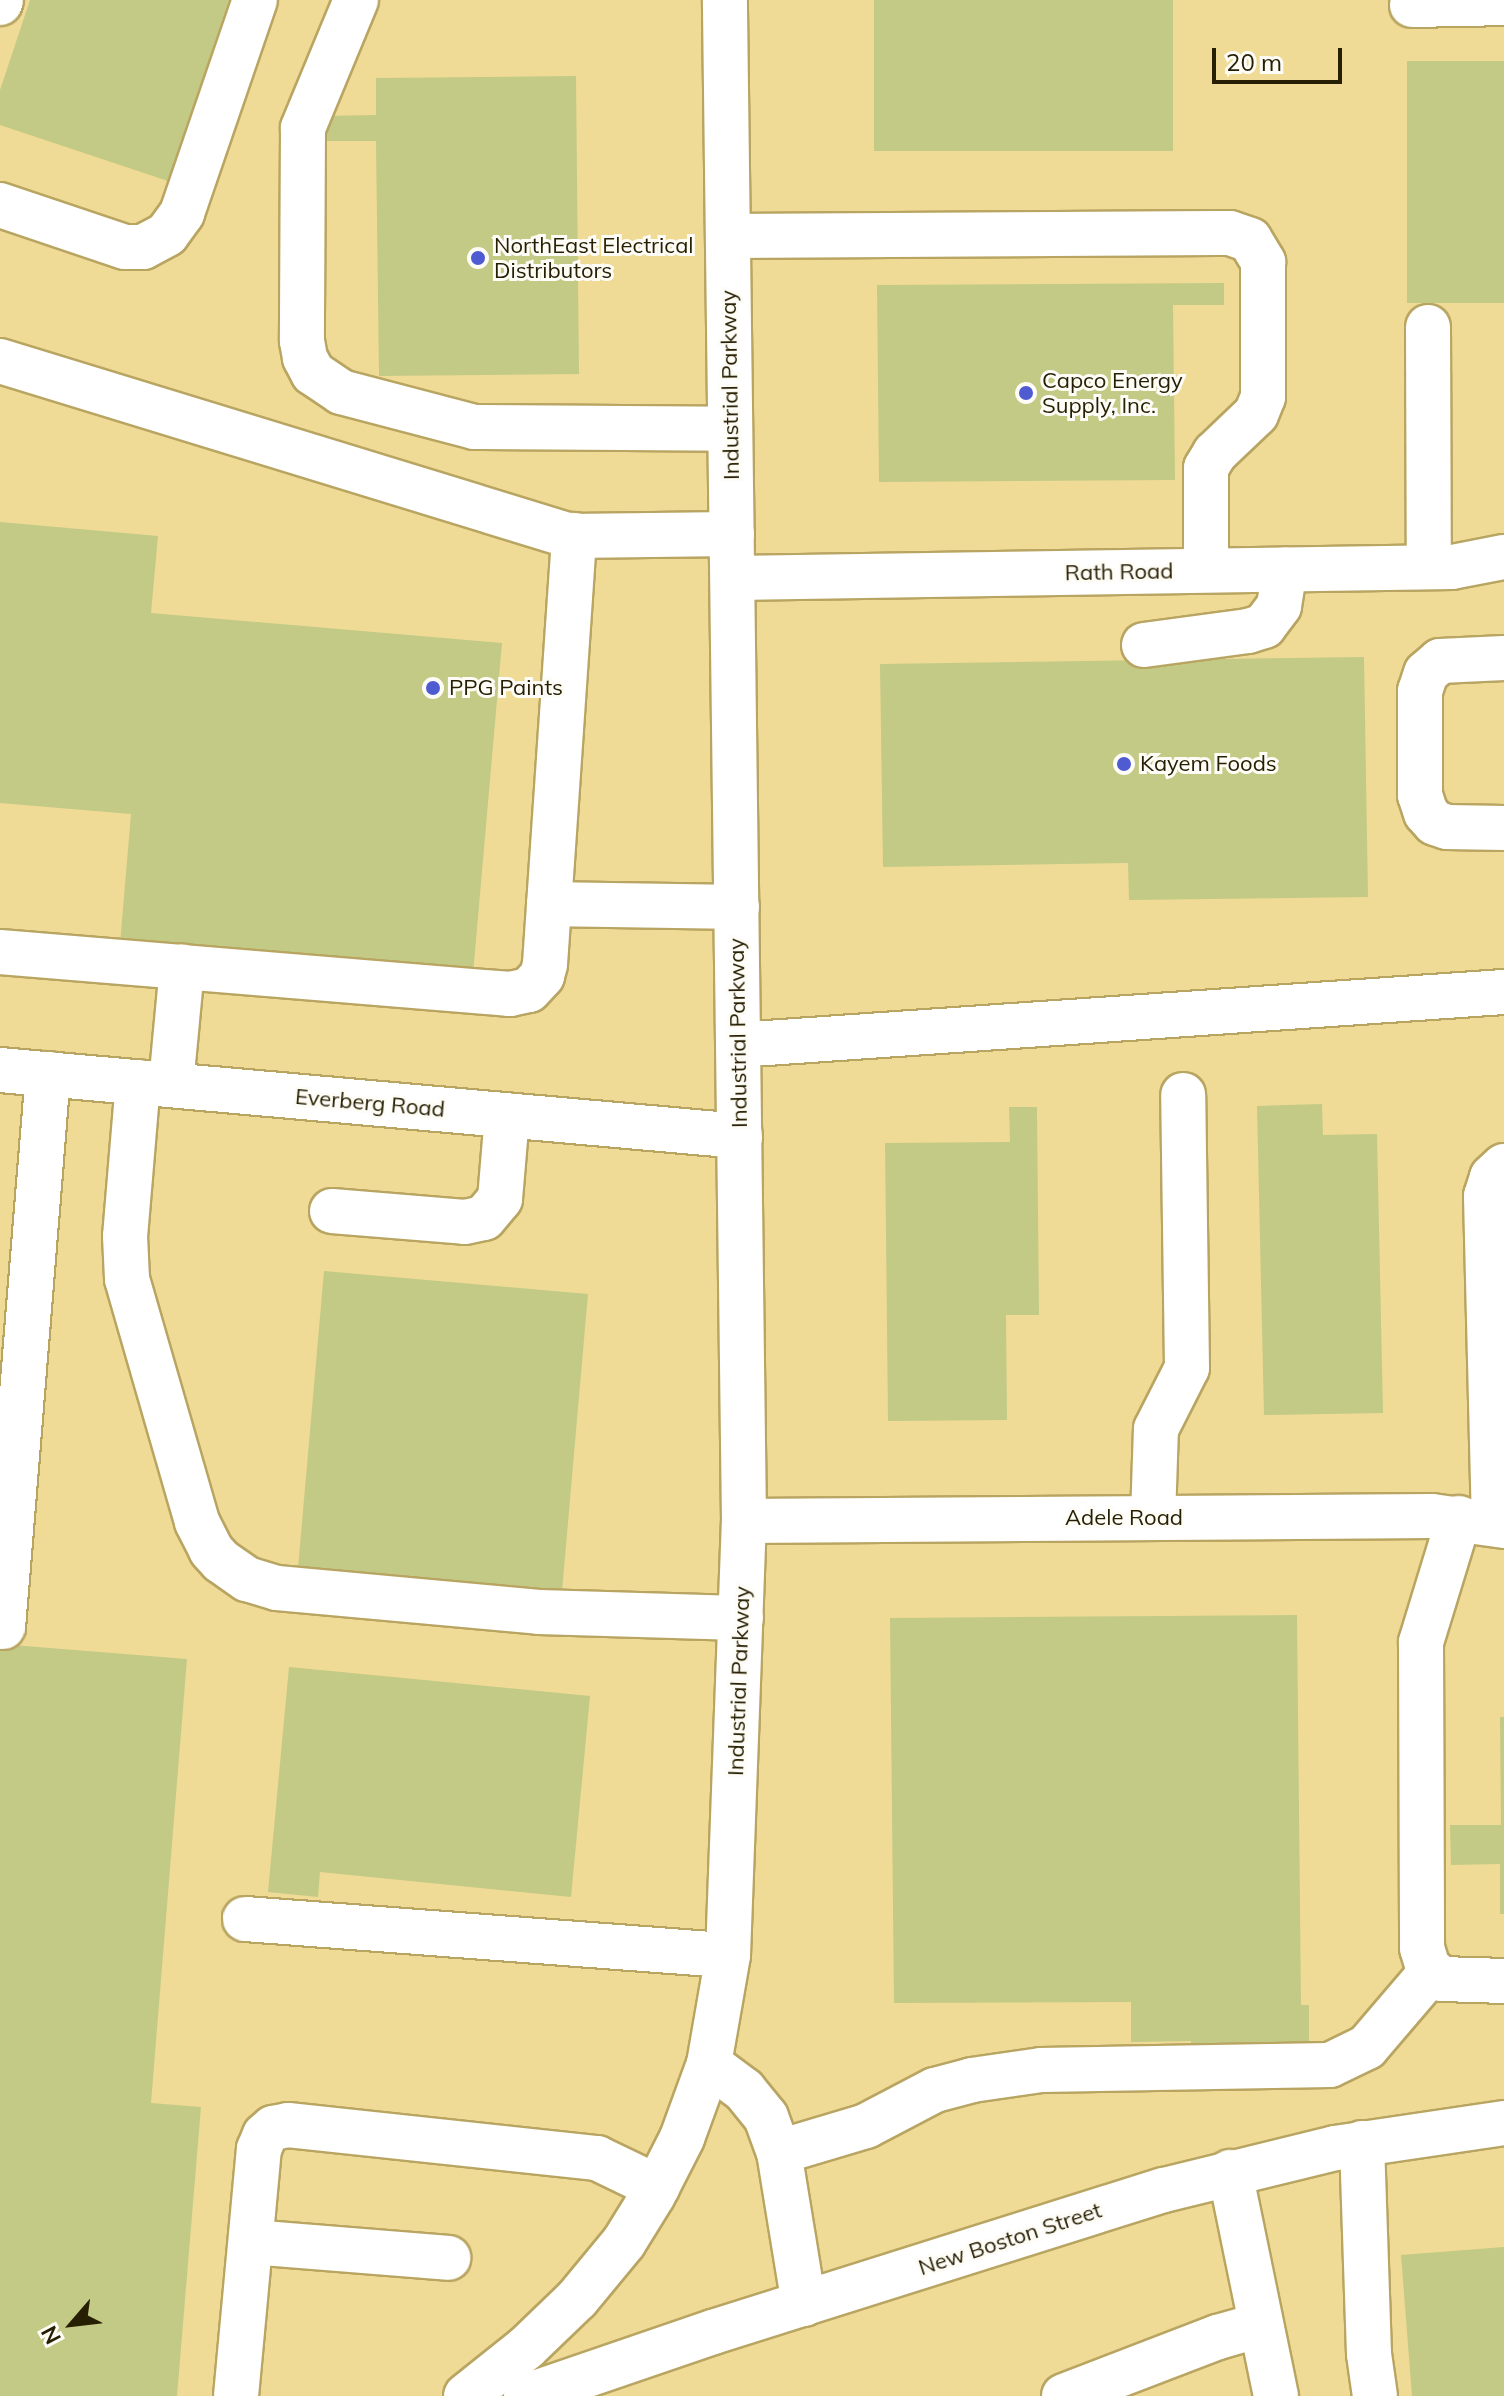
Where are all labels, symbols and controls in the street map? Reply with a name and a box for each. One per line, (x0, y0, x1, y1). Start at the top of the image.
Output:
scale bar (1216, 32, 1346, 82)
text: 20 m (1226, 47, 1282, 77)
place label: NorthEast Electrical Distributors (494, 232, 694, 284)
marker: NorthEast Electrical Distributors (469, 249, 487, 267)
street label: Industrial Parkway (715, 290, 745, 480)
place label: Capco Energy Supply, Inc. (1042, 367, 1183, 418)
marker: Capco Energy Supply, Inc. (1017, 384, 1035, 402)
street label: Rath Road (1064, 558, 1174, 586)
place label: PPG Paints (449, 675, 563, 701)
marker: PPG Paints (424, 679, 442, 697)
place label: Kayem Foods (1140, 751, 1277, 777)
marker: Kayem Foods (1115, 755, 1133, 773)
street label: Industrial Parkway (723, 938, 753, 1128)
street label: Everberg Road (294, 1083, 446, 1123)
street label: Adele Road (1065, 1505, 1183, 1531)
street label: Industrial Parkway (722, 1586, 756, 1776)
street label: New Boston Street (915, 2197, 1105, 2281)
north arrow (32, 2284, 112, 2364)
text: N (35, 2321, 67, 2349)

